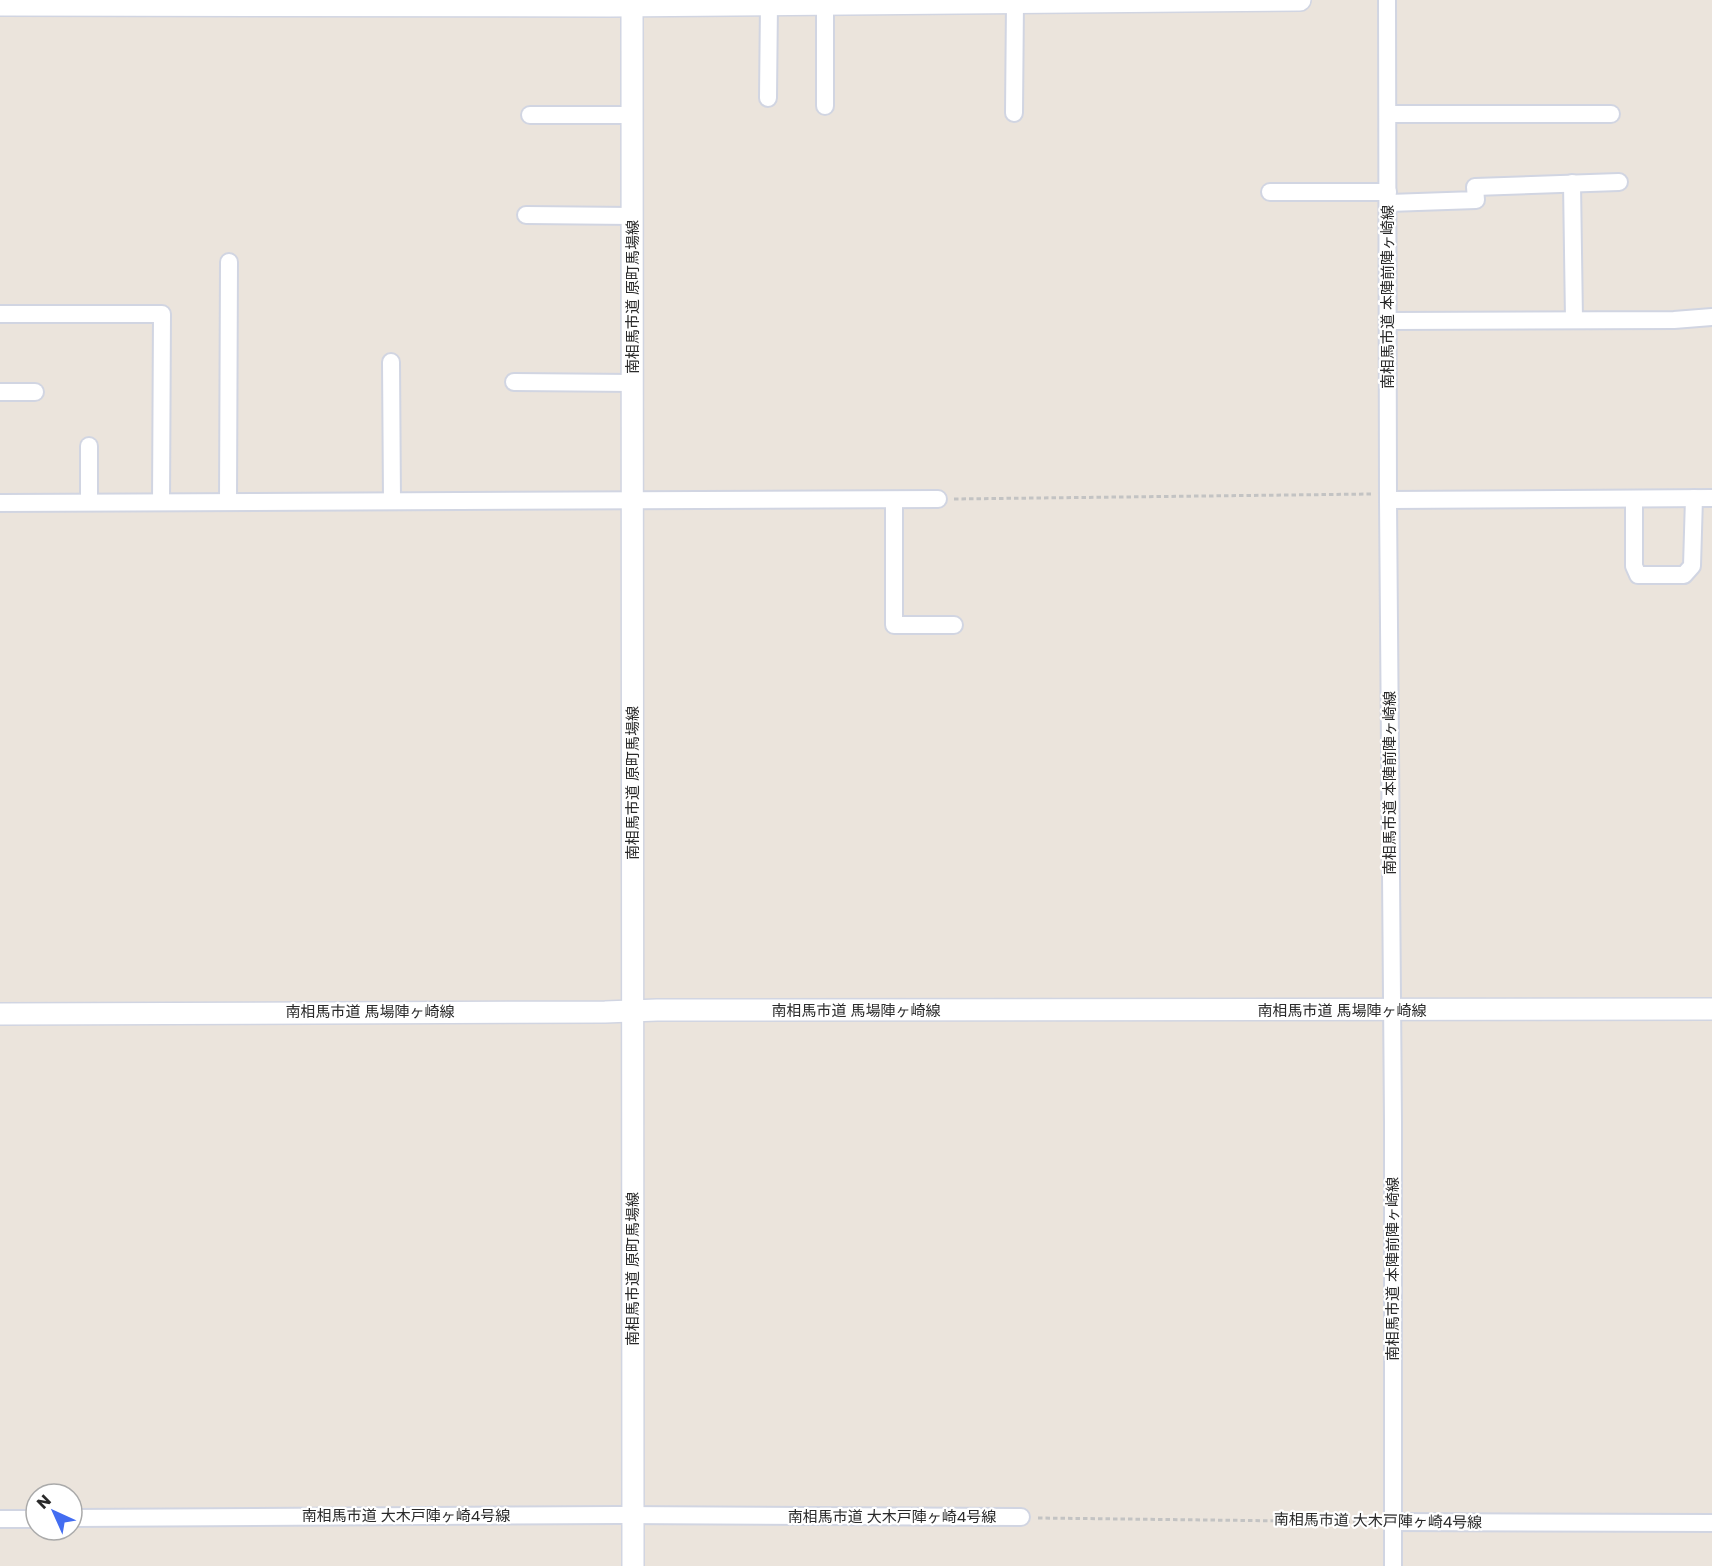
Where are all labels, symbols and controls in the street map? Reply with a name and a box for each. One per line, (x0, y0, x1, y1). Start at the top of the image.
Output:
street label: 南相馬市道 本陣前陣ヶ崎線 (1377, 205, 1398, 389)
street label: 南相馬市道 原町馬場線 (622, 220, 643, 374)
street label: 南相馬市道 本陣前陣ヶ崎線 (1379, 691, 1400, 875)
street label: 南相馬市道 原町馬場線 (622, 706, 643, 860)
street label: 南相馬市道 馬場陣ヶ崎線 (771, 1000, 941, 1021)
street label: 南相馬市道 馬場陣ヶ崎線 (1257, 1000, 1427, 1021)
street label: 南相馬市道 馬場陣ヶ崎線 (285, 1001, 455, 1022)
street label: 南相馬市道 本陣前陣ヶ崎線 (1382, 1177, 1403, 1361)
street label: 南相馬市道 原町馬場線 (622, 1192, 643, 1346)
north arrow (24, 1482, 84, 1542)
text: N (31, 1489, 56, 1514)
street label: 南相馬市道 大木戸陣ヶ崎4号線 (302, 1505, 510, 1526)
street label: 南相馬市道 大木戸陣ヶ崎4号線 (788, 1506, 996, 1527)
street label: 南相馬市道 大木戸陣ヶ崎4号線 (1274, 1508, 1482, 1533)

